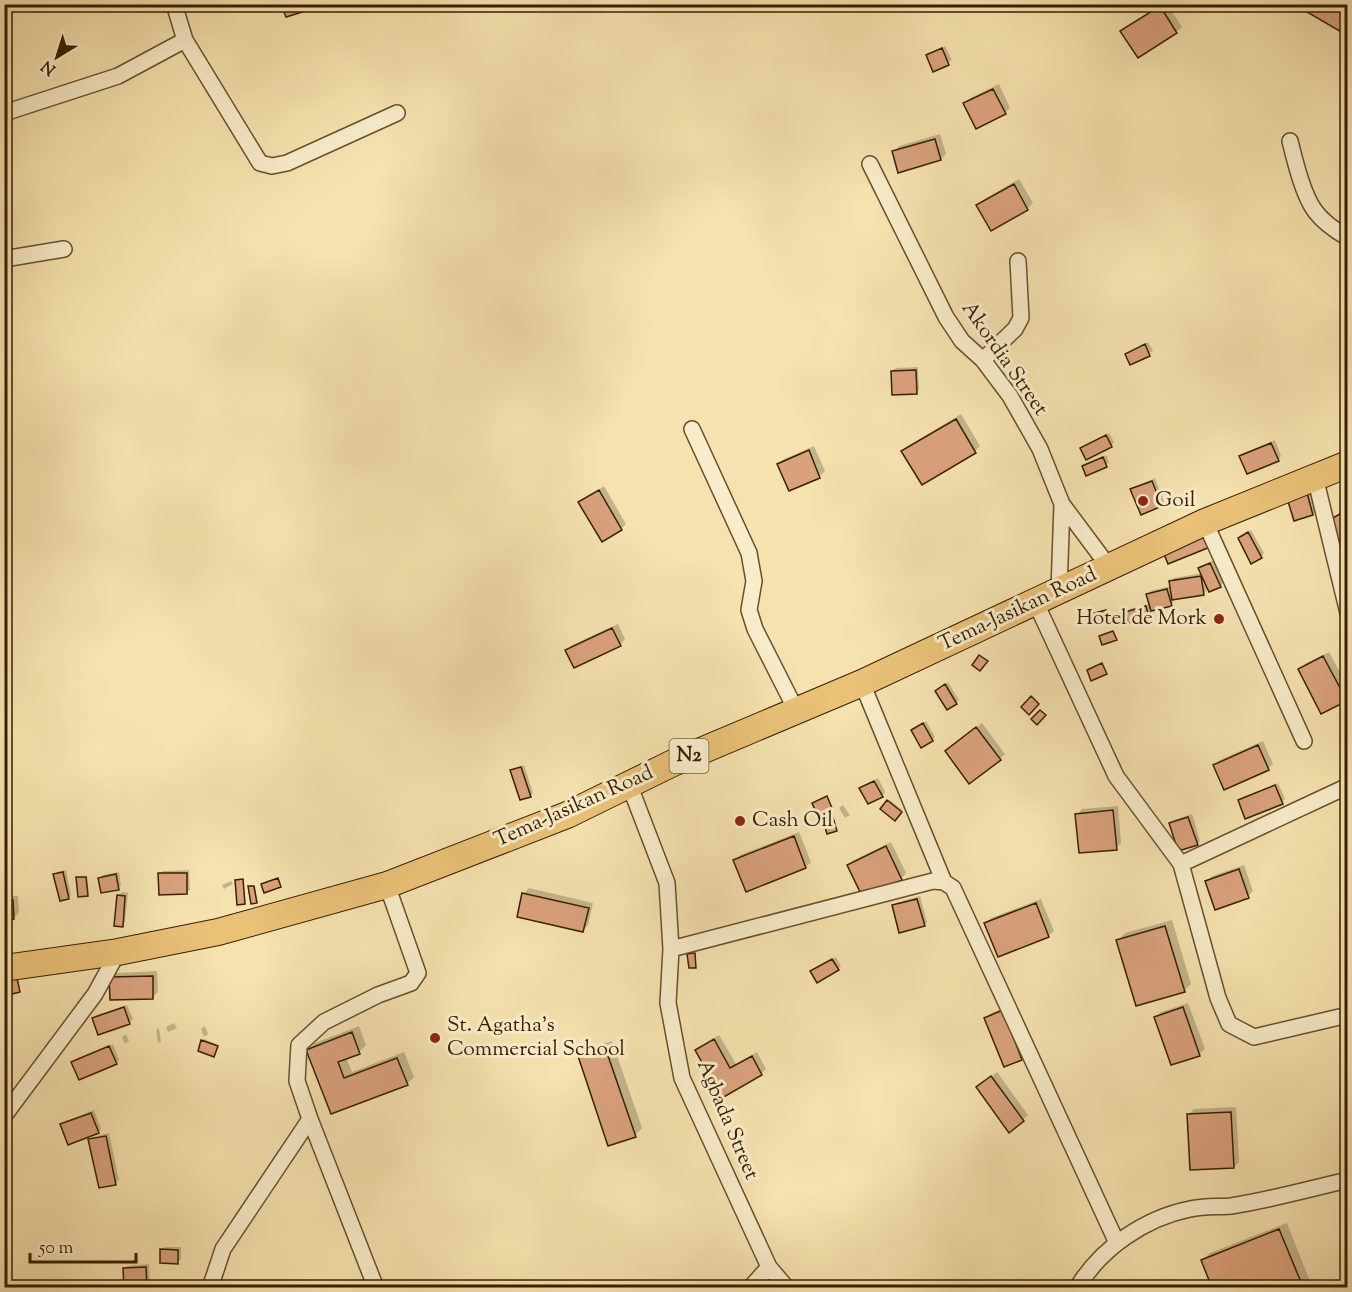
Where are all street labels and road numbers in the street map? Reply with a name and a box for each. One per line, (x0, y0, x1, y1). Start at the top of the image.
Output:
street label: Akordia Street (953, 296, 1055, 422)
street label: Tema-Jasikan Road (934, 560, 1102, 660)
road number: N2 (670, 739, 708, 773)
street label: Tema-Jasikan Road (490, 758, 658, 856)
street label: Agbada Street (688, 1055, 766, 1185)

